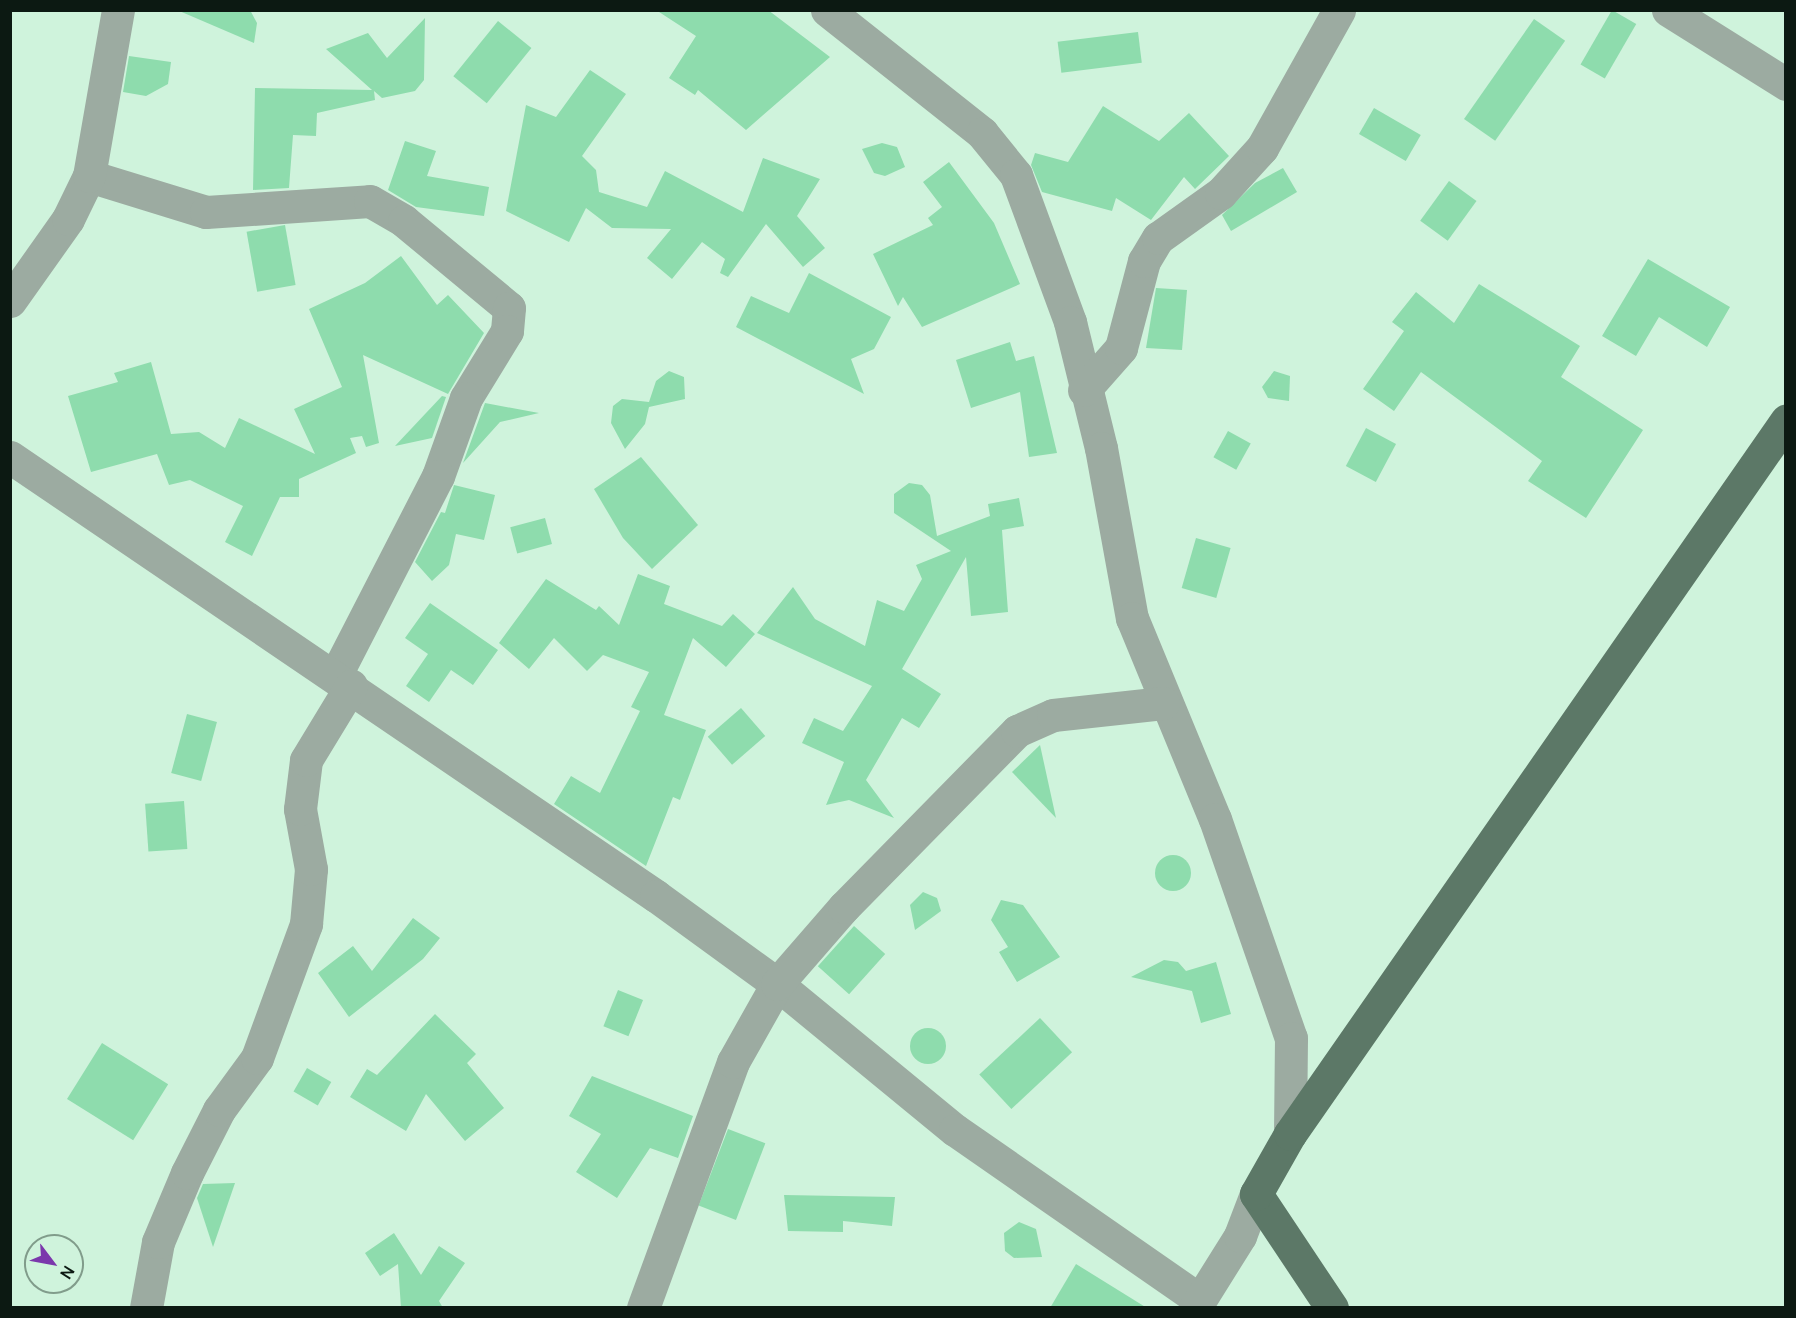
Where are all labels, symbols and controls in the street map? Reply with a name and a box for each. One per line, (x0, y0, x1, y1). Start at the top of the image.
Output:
north arrow (24, 1234, 84, 1294)
text: N (55, 1262, 80, 1283)

